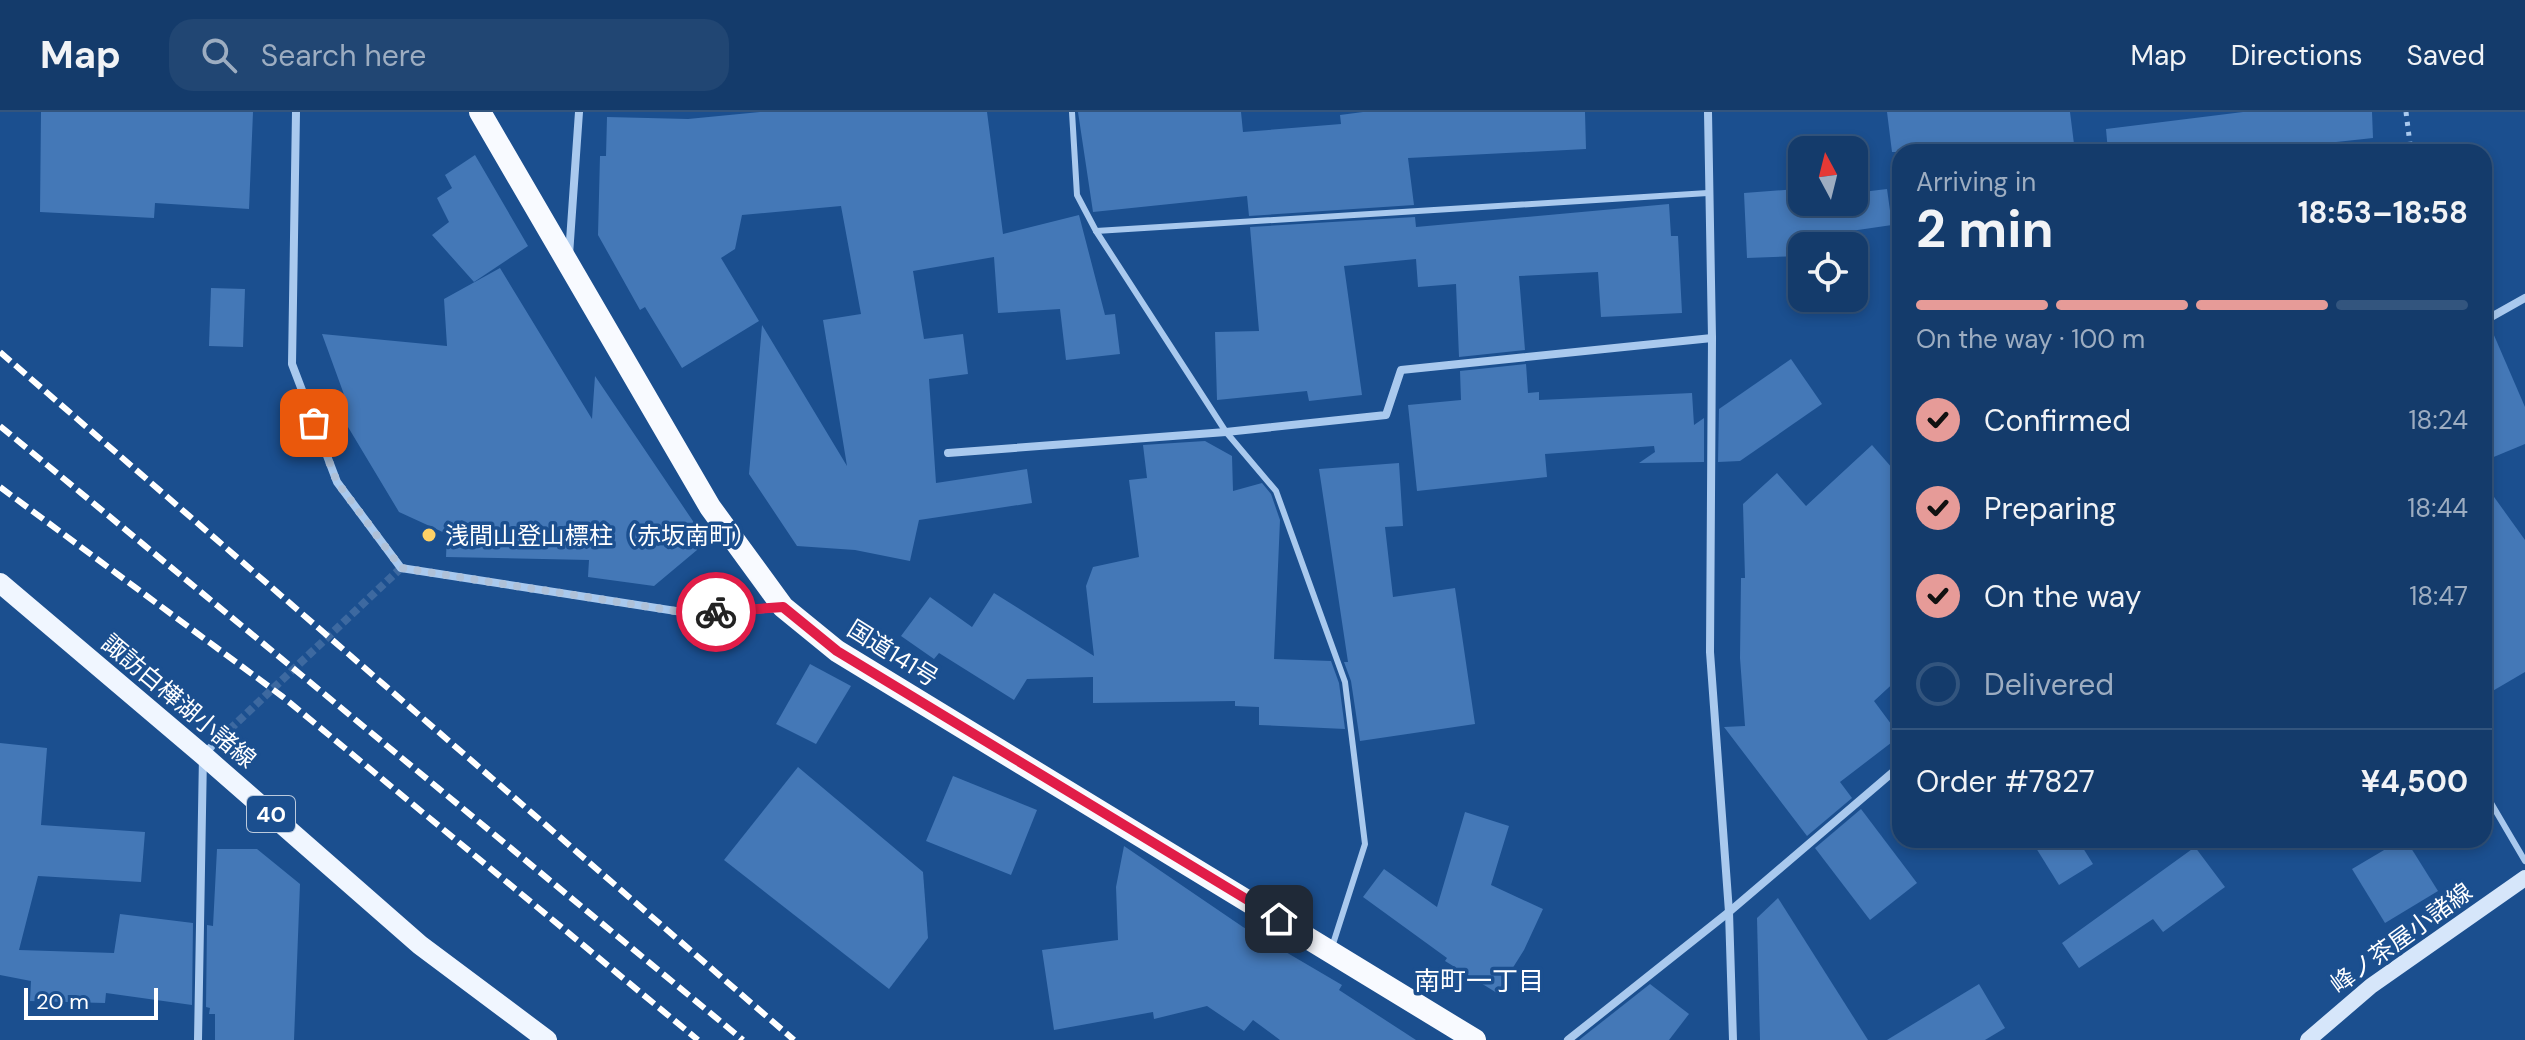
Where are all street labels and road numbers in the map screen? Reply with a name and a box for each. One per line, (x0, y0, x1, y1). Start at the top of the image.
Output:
street label: 国道141号 (842, 613, 944, 693)
street label: 諏訪白樺湖小諸線 (95, 627, 263, 775)
road number: 40 (247, 796, 295, 832)
street label: 峰ノ茶屋小諸線 (2324, 876, 2478, 1000)

